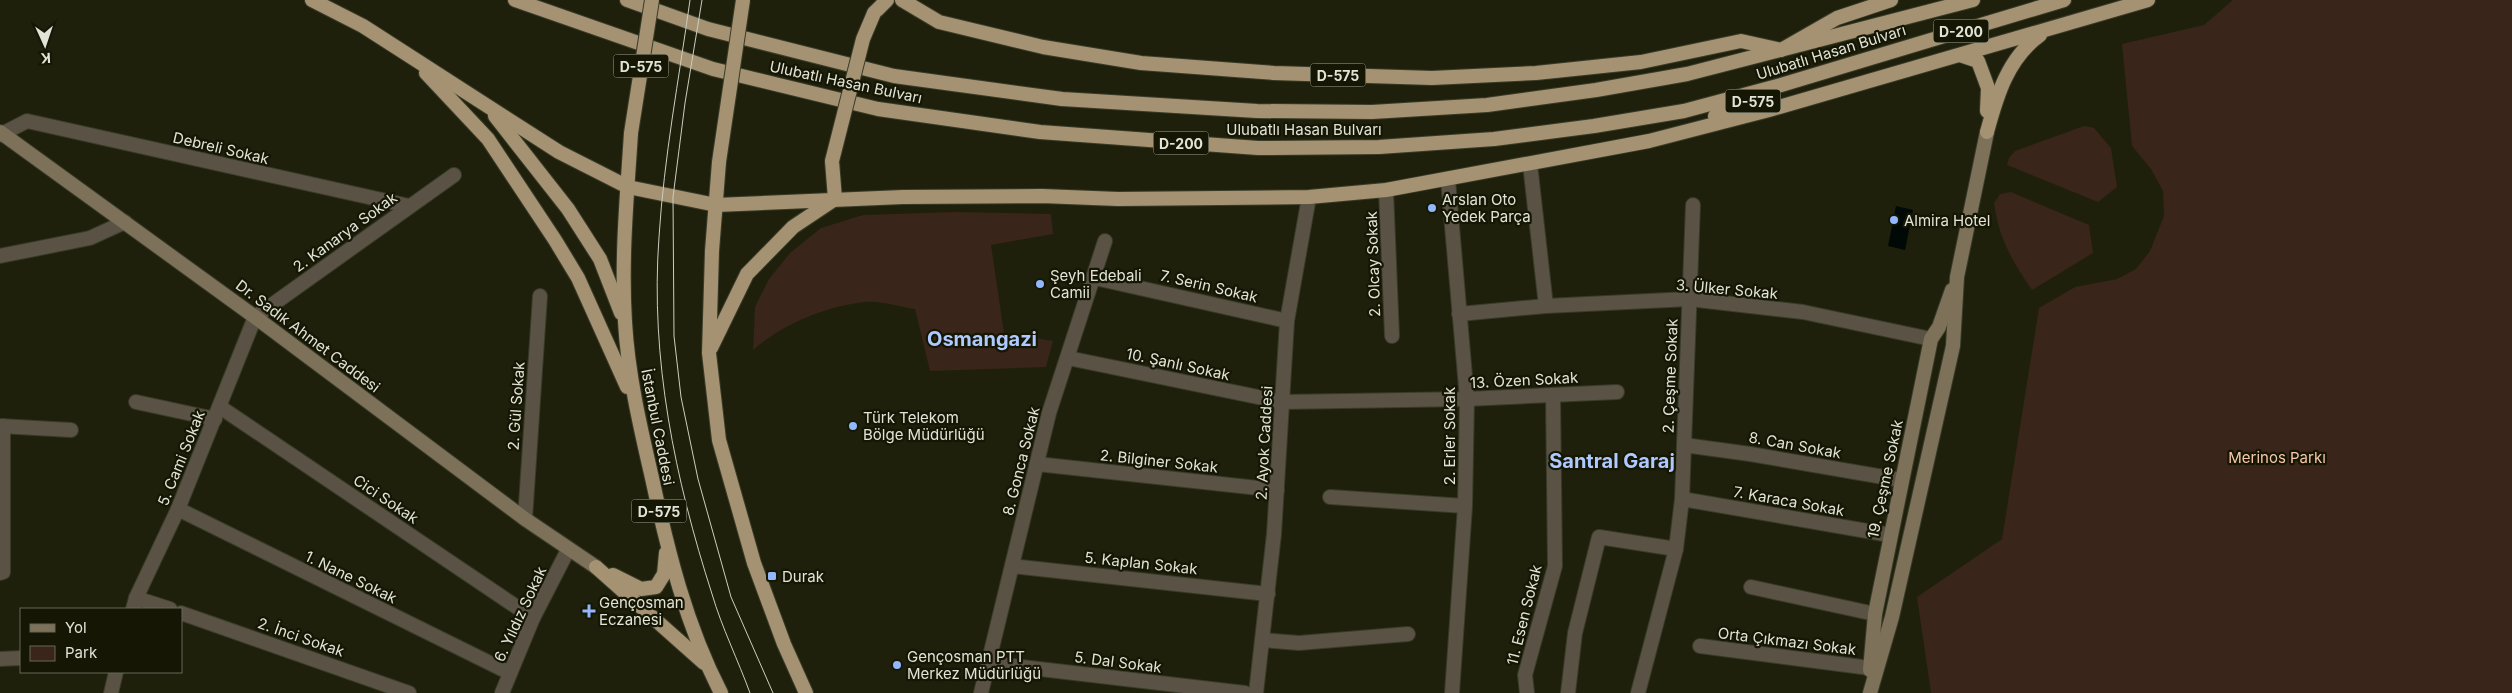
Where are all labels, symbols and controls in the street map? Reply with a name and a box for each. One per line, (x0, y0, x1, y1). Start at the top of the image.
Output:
north arrow (20, 20, 70, 70)
street label: Ulubatlı Hasan Bulvarı (1754, 20, 1908, 84)
road number: D-200 (1934, 20, 1988, 42)
text: K (40, 50, 51, 67)
road number: D-575 (614, 54, 668, 78)
street label: Ulubatlı Hasan Bulvarı (768, 57, 924, 107)
road number: D-575 (1310, 64, 1366, 86)
road number: D-575 (1726, 90, 1780, 112)
street label: Ulubatlı Hasan Bulvarı (1226, 120, 1382, 139)
street label: Debreli Sokak (171, 128, 272, 168)
road number: D-200 (1154, 132, 1208, 154)
street label: 2. Kanarya Sokak (289, 187, 401, 276)
place label: Arslan Oto Yedek Parça (1442, 190, 1531, 226)
marker: Arslan Oto Yedek Parça (1426, 202, 1438, 214)
street label: 2. Olcay Sokak (1362, 210, 1384, 317)
place label: Almira Hotel (1904, 211, 1990, 230)
marker: Almira Hotel (1888, 214, 1900, 226)
place label: Şeyh Edebali Camii (1050, 266, 1142, 302)
street label: 7. Serin Sokak (1158, 266, 1260, 307)
street label: 3. Ülker Sokak (1675, 275, 1780, 303)
street label: Dr. Sadık Ahmet Caddesi (232, 276, 384, 396)
marker: Şeyh Edebali Camii (1034, 278, 1046, 290)
street label: 2. Çeşme Sokak (1659, 317, 1682, 434)
district label: Osmangazi (927, 327, 1037, 351)
street label: 10. Şanlı Sokak (1124, 344, 1232, 384)
street label: 2. Gül Sokak (503, 360, 529, 451)
street label: İstanbul Caddesi (637, 367, 679, 487)
street label: 13. Özen Sokak (1469, 368, 1579, 392)
street label: 2. Ayok Caddesi (1252, 385, 1276, 501)
street label: 2. Erler Sokak (1440, 386, 1459, 485)
street label: 8. Gonca Sokak (998, 404, 1044, 517)
street label: 5. Cami Sokak (153, 407, 209, 508)
place label: Türk Telekom Bölge Müdürlüğü (863, 408, 985, 444)
street label: 19. Çeşme Sokak (1863, 417, 1907, 540)
marker: Türk Telekom Bölge Müdürlüğü (847, 420, 859, 432)
street label: 8. Can Sokak (1747, 428, 1843, 463)
street label: 2. Bilginer Sokak (1099, 445, 1220, 477)
park label: Merinos Parkı (2228, 448, 2326, 467)
district label: Santral Garaj (1549, 449, 1675, 473)
street label: Cici Sokak (350, 470, 423, 528)
street label: 7. Karaca Sokak (1732, 482, 1847, 520)
road number: D-575 (632, 500, 686, 522)
street label: 1. Nane Sokak (302, 547, 401, 608)
street label: 5. Kaplan Sokak (1084, 548, 1199, 578)
street label: 11. Esen Sokak (1502, 562, 1546, 667)
street label: 6. Yıldız Sokak (490, 563, 551, 665)
place label: Durak (782, 567, 825, 586)
marker: Durak (766, 570, 778, 582)
place label: Gençosman Eczanesi (599, 593, 684, 629)
marker: Gençosman Eczanesi (583, 605, 595, 617)
legend (20, 608, 182, 673)
street label: 2. İnci Sokak (255, 613, 348, 661)
text: Yol (65, 618, 87, 637)
street label: Orta Çıkmazı Sokak (1717, 623, 1858, 659)
text: Park (65, 643, 98, 662)
place label: Gençosman PTT Merkez Müdürlüğü (907, 647, 1041, 683)
street label: 5. Dal Sokak (1073, 647, 1164, 677)
marker: Gençosman PTT Merkez Müdürlüğü (891, 659, 903, 671)

